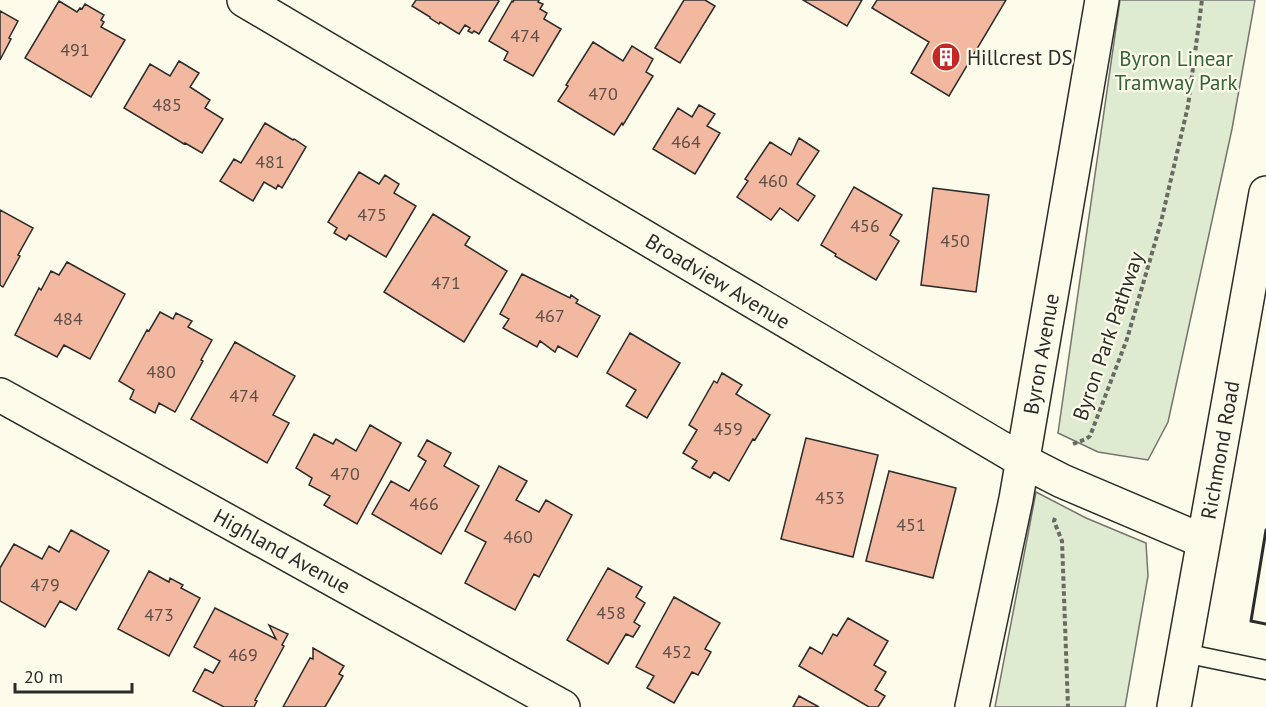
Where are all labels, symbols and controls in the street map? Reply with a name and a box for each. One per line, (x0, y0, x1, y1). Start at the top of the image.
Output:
house number: 474 (510, 24, 540, 47)
house number: 491 (60, 38, 90, 61)
building icon: Hillcrest DS (930, 41, 962, 73)
place label: Hillcrest DS (967, 44, 1073, 71)
park label: Byron Linear Tramway Park (1114, 45, 1238, 96)
house number: 470 (588, 82, 618, 105)
house number: 485 (152, 93, 182, 116)
house number: 464 (671, 130, 701, 153)
house number: 481 (255, 150, 285, 173)
house number: 460 (758, 169, 788, 192)
house number: 475 (357, 203, 387, 226)
house number: 456 (850, 214, 880, 237)
street label: Broadview Avenue (641, 227, 795, 335)
house number: 450 (940, 229, 970, 252)
street label: Byron Park Pathway (1066, 248, 1150, 424)
house number: 471 (431, 271, 461, 294)
street label: Byron Avenue (1017, 291, 1065, 417)
house number: 467 (535, 304, 565, 327)
house number: 484 (53, 307, 83, 330)
house number: 480 (146, 360, 176, 383)
street label: Richmond Road (1195, 379, 1245, 521)
house number: 474 (229, 384, 259, 407)
house number: 459 (713, 417, 743, 440)
house number: 470 (330, 462, 360, 485)
house number: 453 (815, 486, 845, 509)
house number: 466 (409, 492, 439, 515)
street label: Highland Avenue (209, 502, 355, 600)
house number: 451 (896, 513, 926, 536)
house number: 460 (503, 525, 533, 548)
house number: 479 (30, 573, 60, 596)
house number: 458 (596, 601, 626, 624)
house number: 473 (144, 603, 174, 626)
house number: 452 (662, 640, 692, 663)
house number: 469 (228, 643, 258, 666)
scale bar (15, 656, 132, 694)
text: 20 m (24, 665, 63, 688)

